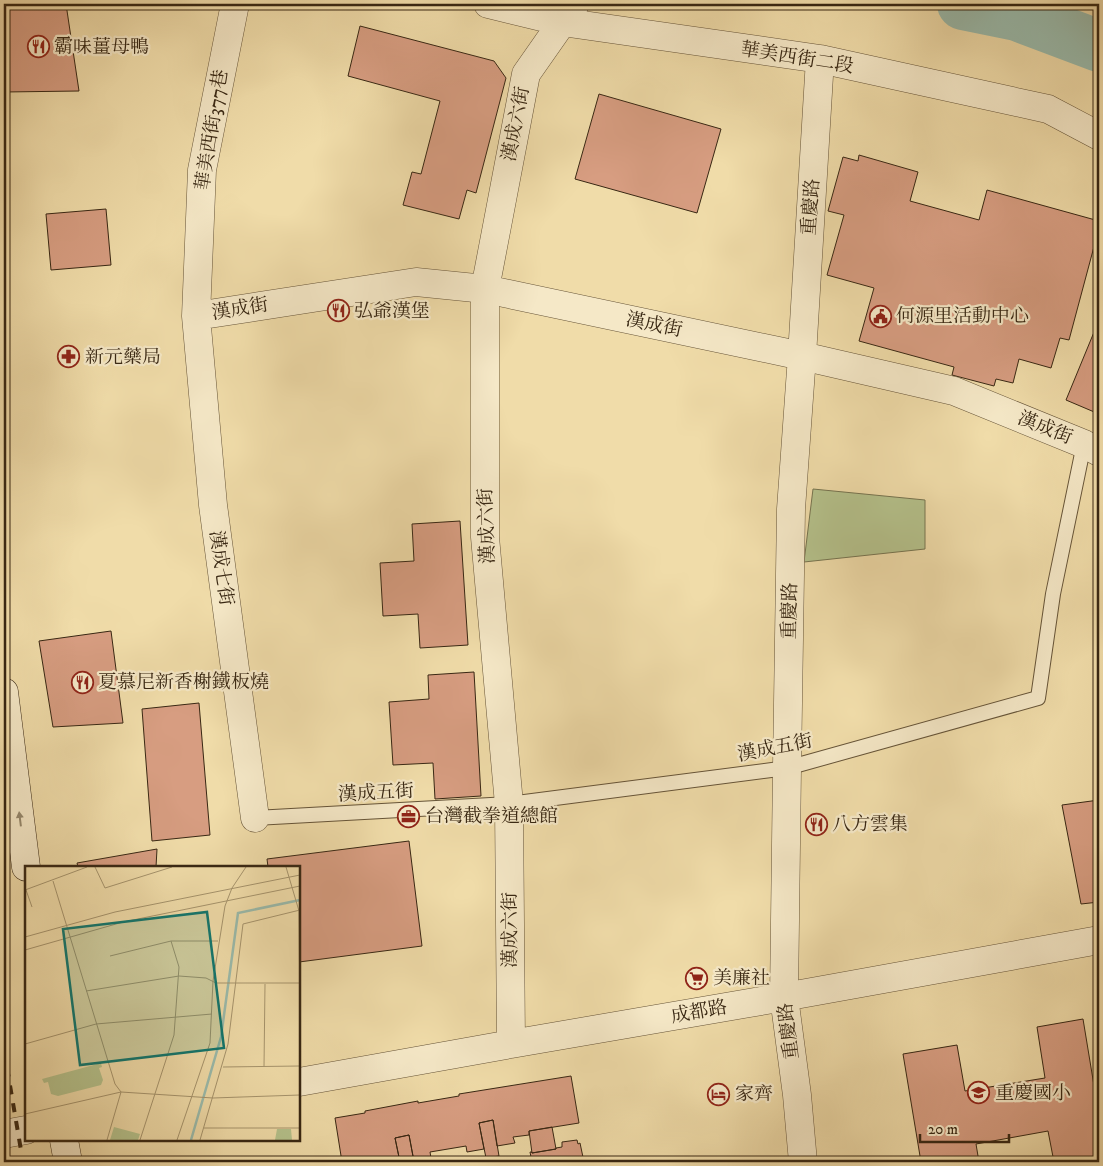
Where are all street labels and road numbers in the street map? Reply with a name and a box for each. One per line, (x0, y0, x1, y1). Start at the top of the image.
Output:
street label: 華美西街二段 (739, 38, 855, 78)
street label: 華美西街377巷 (191, 68, 233, 192)
street label: 漢成六街 (497, 84, 535, 164)
street label: 重慶路 (798, 178, 824, 236)
street label: 漢成街 (210, 293, 270, 325)
street label: 漢成街 (624, 308, 684, 342)
street label: 漢成街 (1014, 407, 1076, 449)
street label: 漢成六街 (474, 488, 500, 564)
street label: 漢成七街 (204, 529, 238, 607)
street label: 重慶路 (778, 582, 802, 640)
street label: 漢成五街 (735, 729, 815, 767)
street label: 漢成五街 (337, 780, 415, 806)
street label: 漢成六街 (499, 892, 522, 968)
street label: 成都路 (669, 996, 729, 1028)
street label: 重慶路 (774, 1001, 804, 1061)

